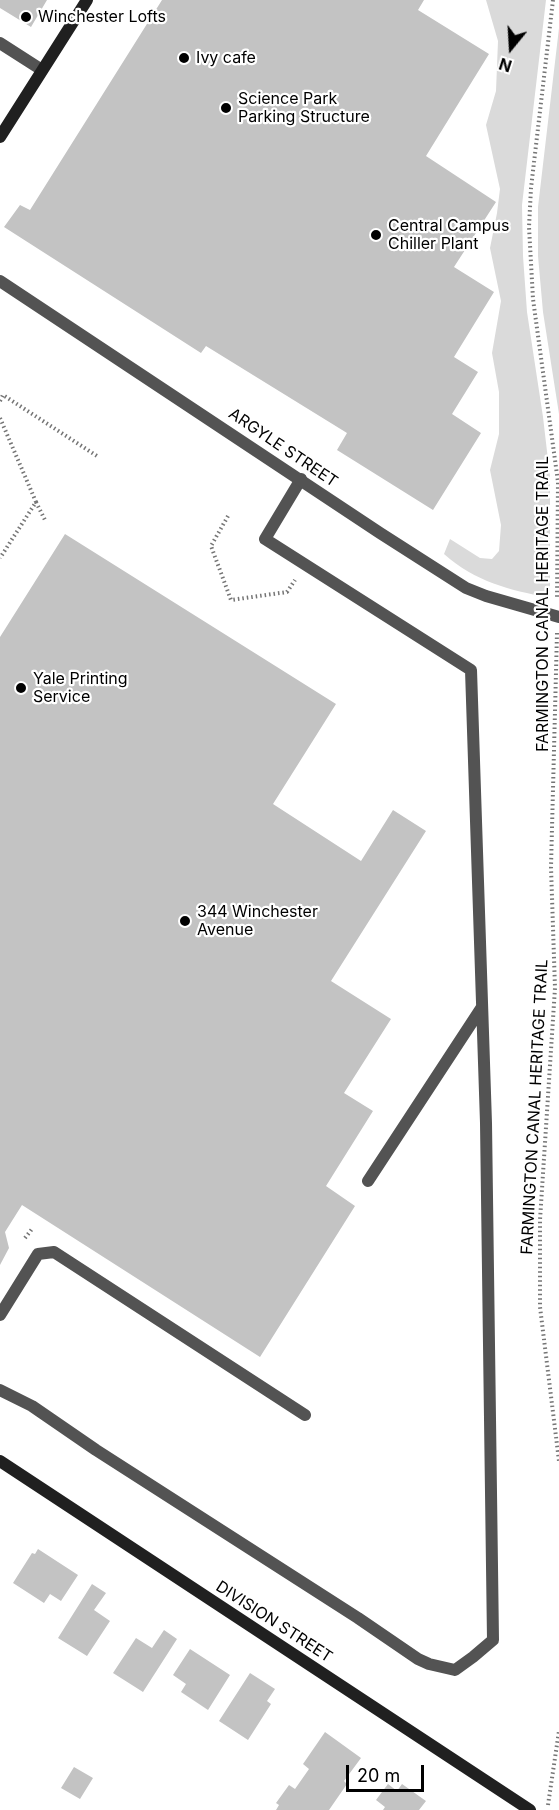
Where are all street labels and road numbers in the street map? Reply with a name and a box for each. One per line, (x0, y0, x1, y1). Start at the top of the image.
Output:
street label: ARGYLE STREET (225, 404, 341, 492)
street label: FARMINGTON CANAL HERITAGE TRAIL (533, 456, 553, 752)
street label: FARMINGTON CANAL HERITAGE TRAIL (518, 959, 552, 1255)
street label: DIVISION STREET (212, 1577, 336, 1667)

